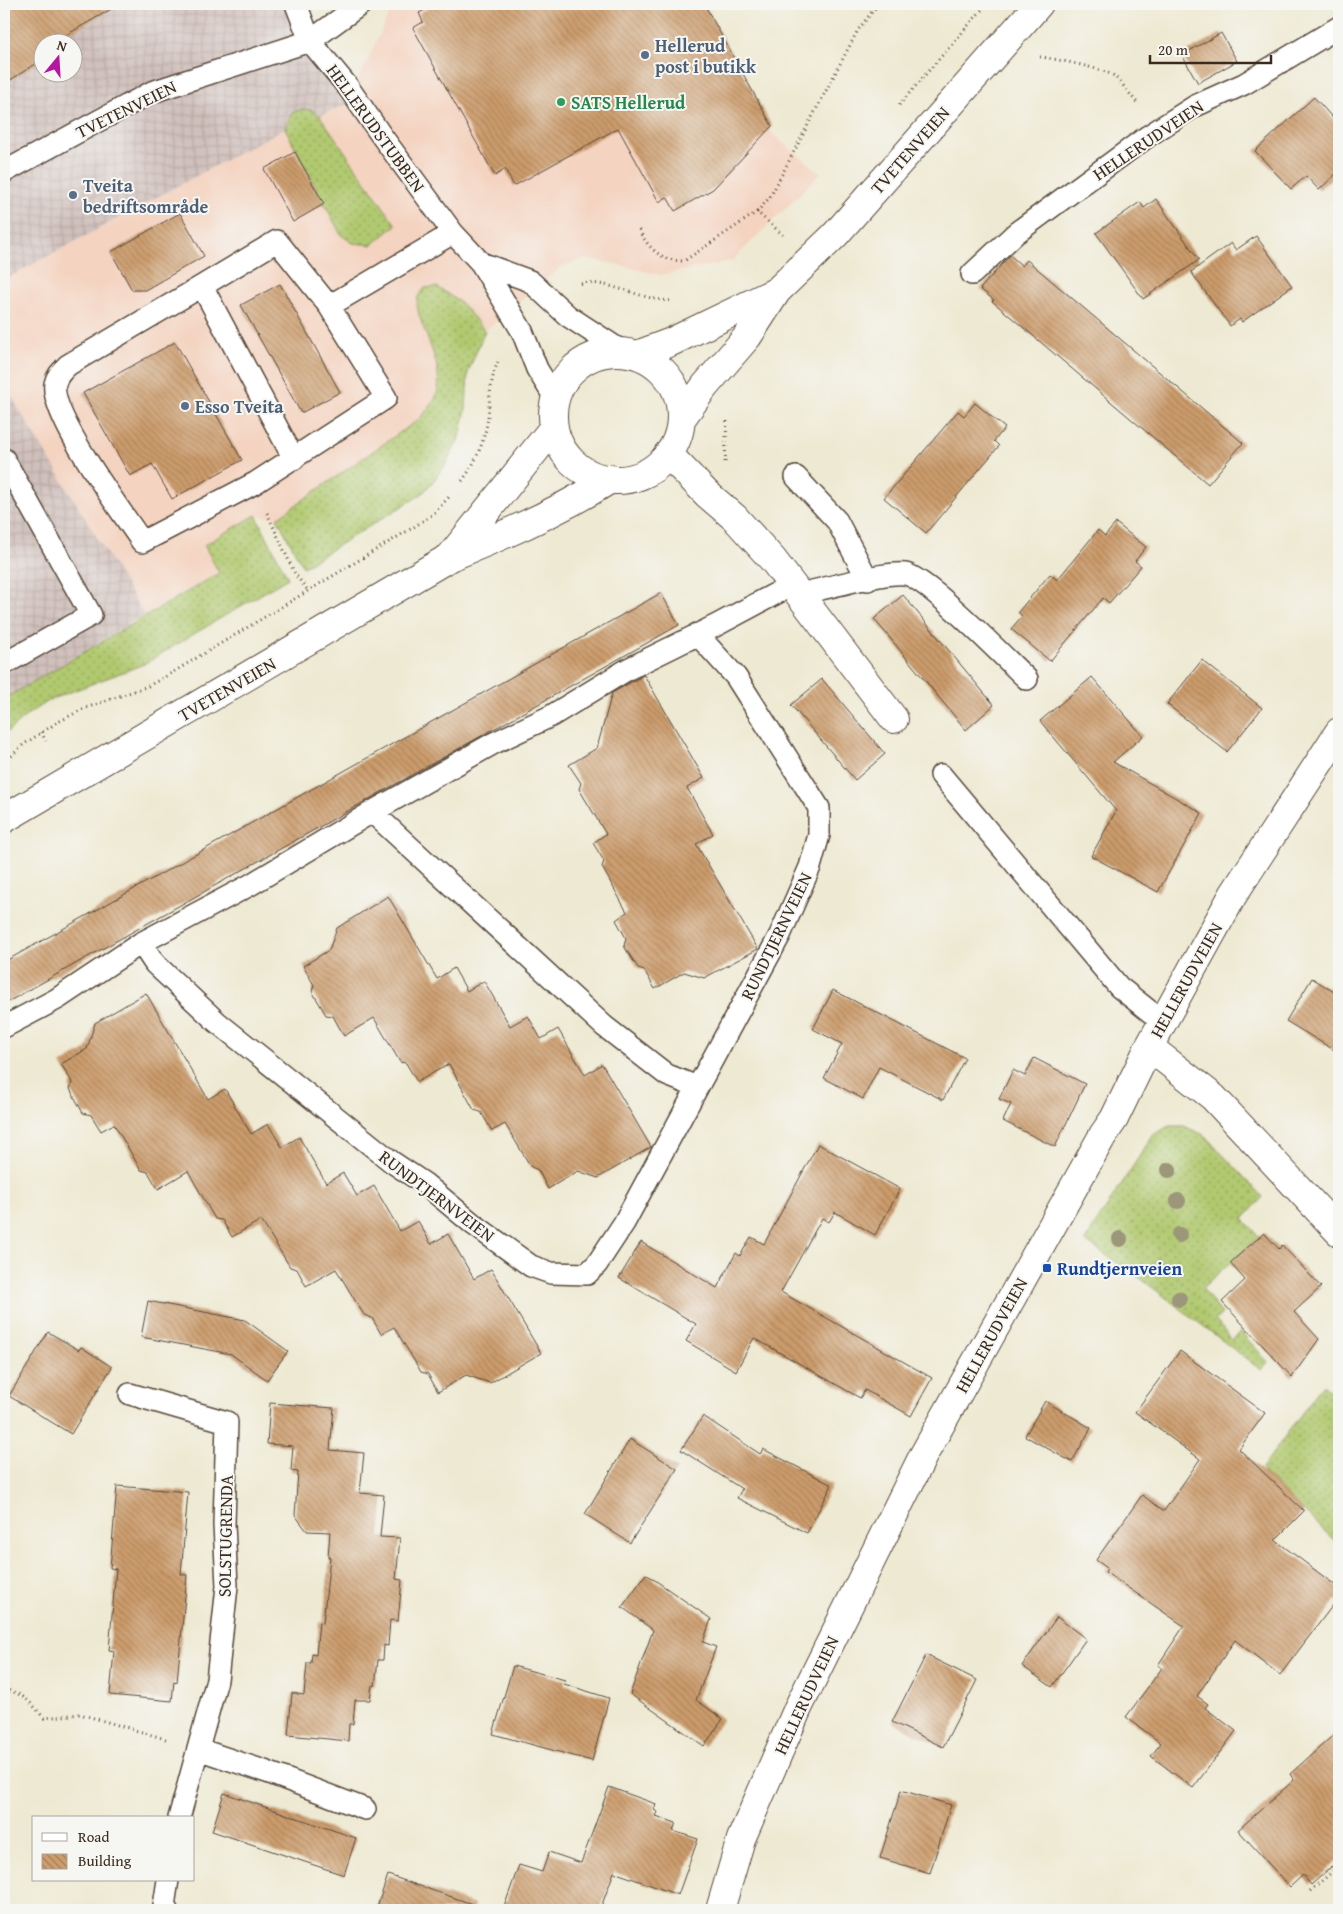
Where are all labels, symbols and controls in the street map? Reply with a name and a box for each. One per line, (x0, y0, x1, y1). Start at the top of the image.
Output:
north arrow (32, 32, 82, 82)
place label: Hellerud post i butikk (655, 32, 757, 80)
scale bar (1150, 32, 1272, 64)
text: N (54, 35, 70, 57)
text: 20 m (1158, 39, 1189, 60)
marker: Hellerud post i butikk (639, 49, 651, 61)
street label: HELLERUDSTUBBEN (320, 58, 432, 198)
street label: TVETENVEIEN (71, 73, 181, 145)
place label: SATS Hellerud (571, 89, 686, 116)
street label: HELLERUDVEIEN (1087, 93, 1209, 187)
marker: SATS Hellerud (555, 96, 567, 108)
street label: TVETENVEIEN (864, 100, 956, 200)
place label: Tveita bedriftsområde (83, 172, 209, 220)
marker: Tveita bedriftsområde (67, 189, 79, 201)
place label: Esso Tveita (195, 393, 284, 420)
marker: Esso Tveita (179, 400, 191, 412)
street label: TVETENVEIEN (173, 650, 281, 728)
street label: RUNDTJERNVEIEN (733, 867, 819, 1004)
street label: HELLERUDVEIEN (1143, 917, 1229, 1043)
street label: RUNDTJERNVEIEN (373, 1143, 501, 1249)
place label: Rundtjernveien (1057, 1255, 1182, 1282)
marker: Rundtjernveien (1041, 1262, 1053, 1274)
street label: HELLERUDVEIEN (948, 1272, 1034, 1398)
street label: SOLSTUGRENDA (210, 1474, 240, 1597)
street label: HELLERUDVEIEN (767, 1631, 845, 1759)
legend (32, 1816, 195, 1882)
text: Road (78, 1826, 109, 1847)
text: Building (78, 1850, 132, 1871)

